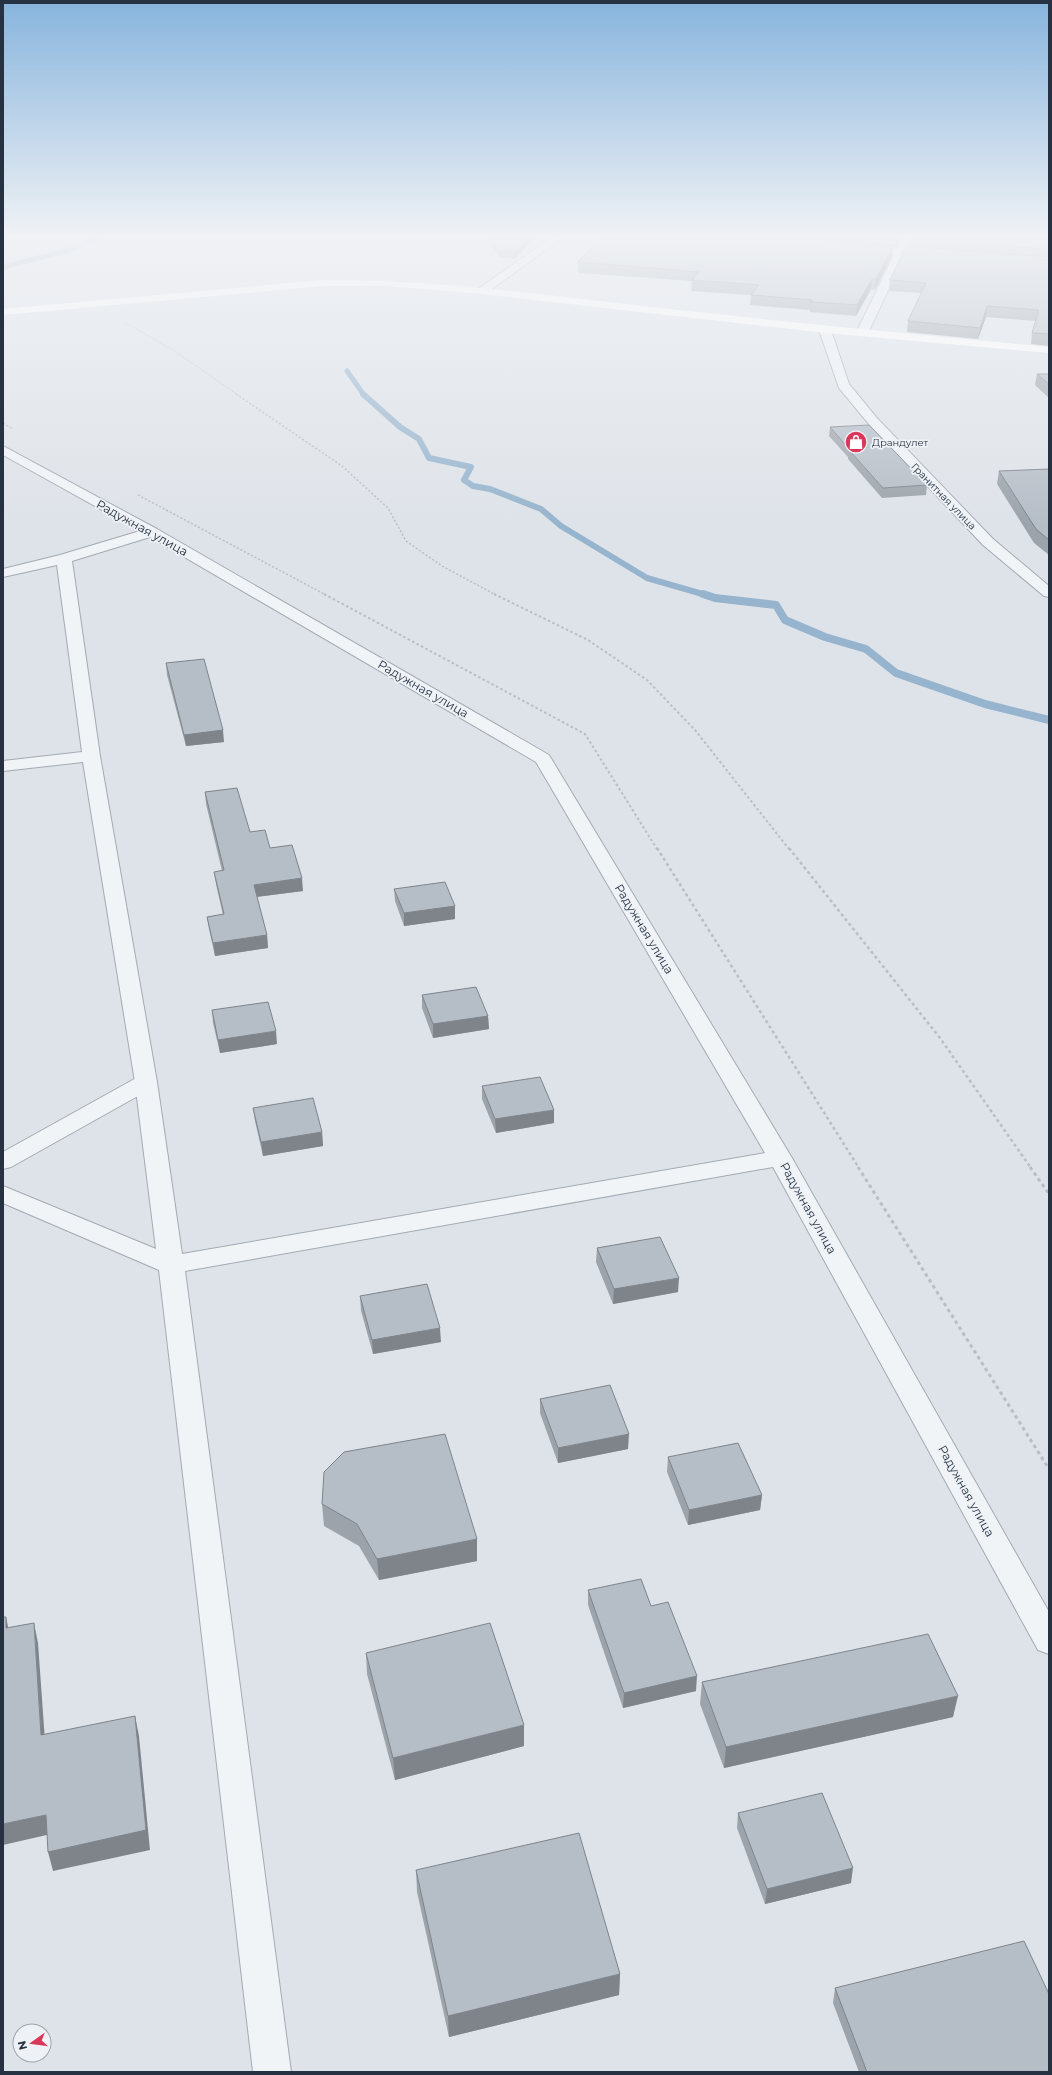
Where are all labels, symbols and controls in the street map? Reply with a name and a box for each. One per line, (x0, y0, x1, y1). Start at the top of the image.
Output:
shop icon: Драндулет (843, 429, 869, 455)
place label: Драндулет (872, 436, 928, 449)
street label: Гранитная улица (908, 460, 979, 533)
street label: Радужная улица (94, 496, 191, 559)
street label: Радужная улица (375, 656, 471, 721)
street label: Радужная улица (612, 881, 677, 977)
street label: Радужная улица (777, 1159, 840, 1256)
street label: Радужная улица (935, 1442, 998, 1539)
north arrow (12, 2023, 52, 2063)
text: N (14, 2039, 30, 2051)

